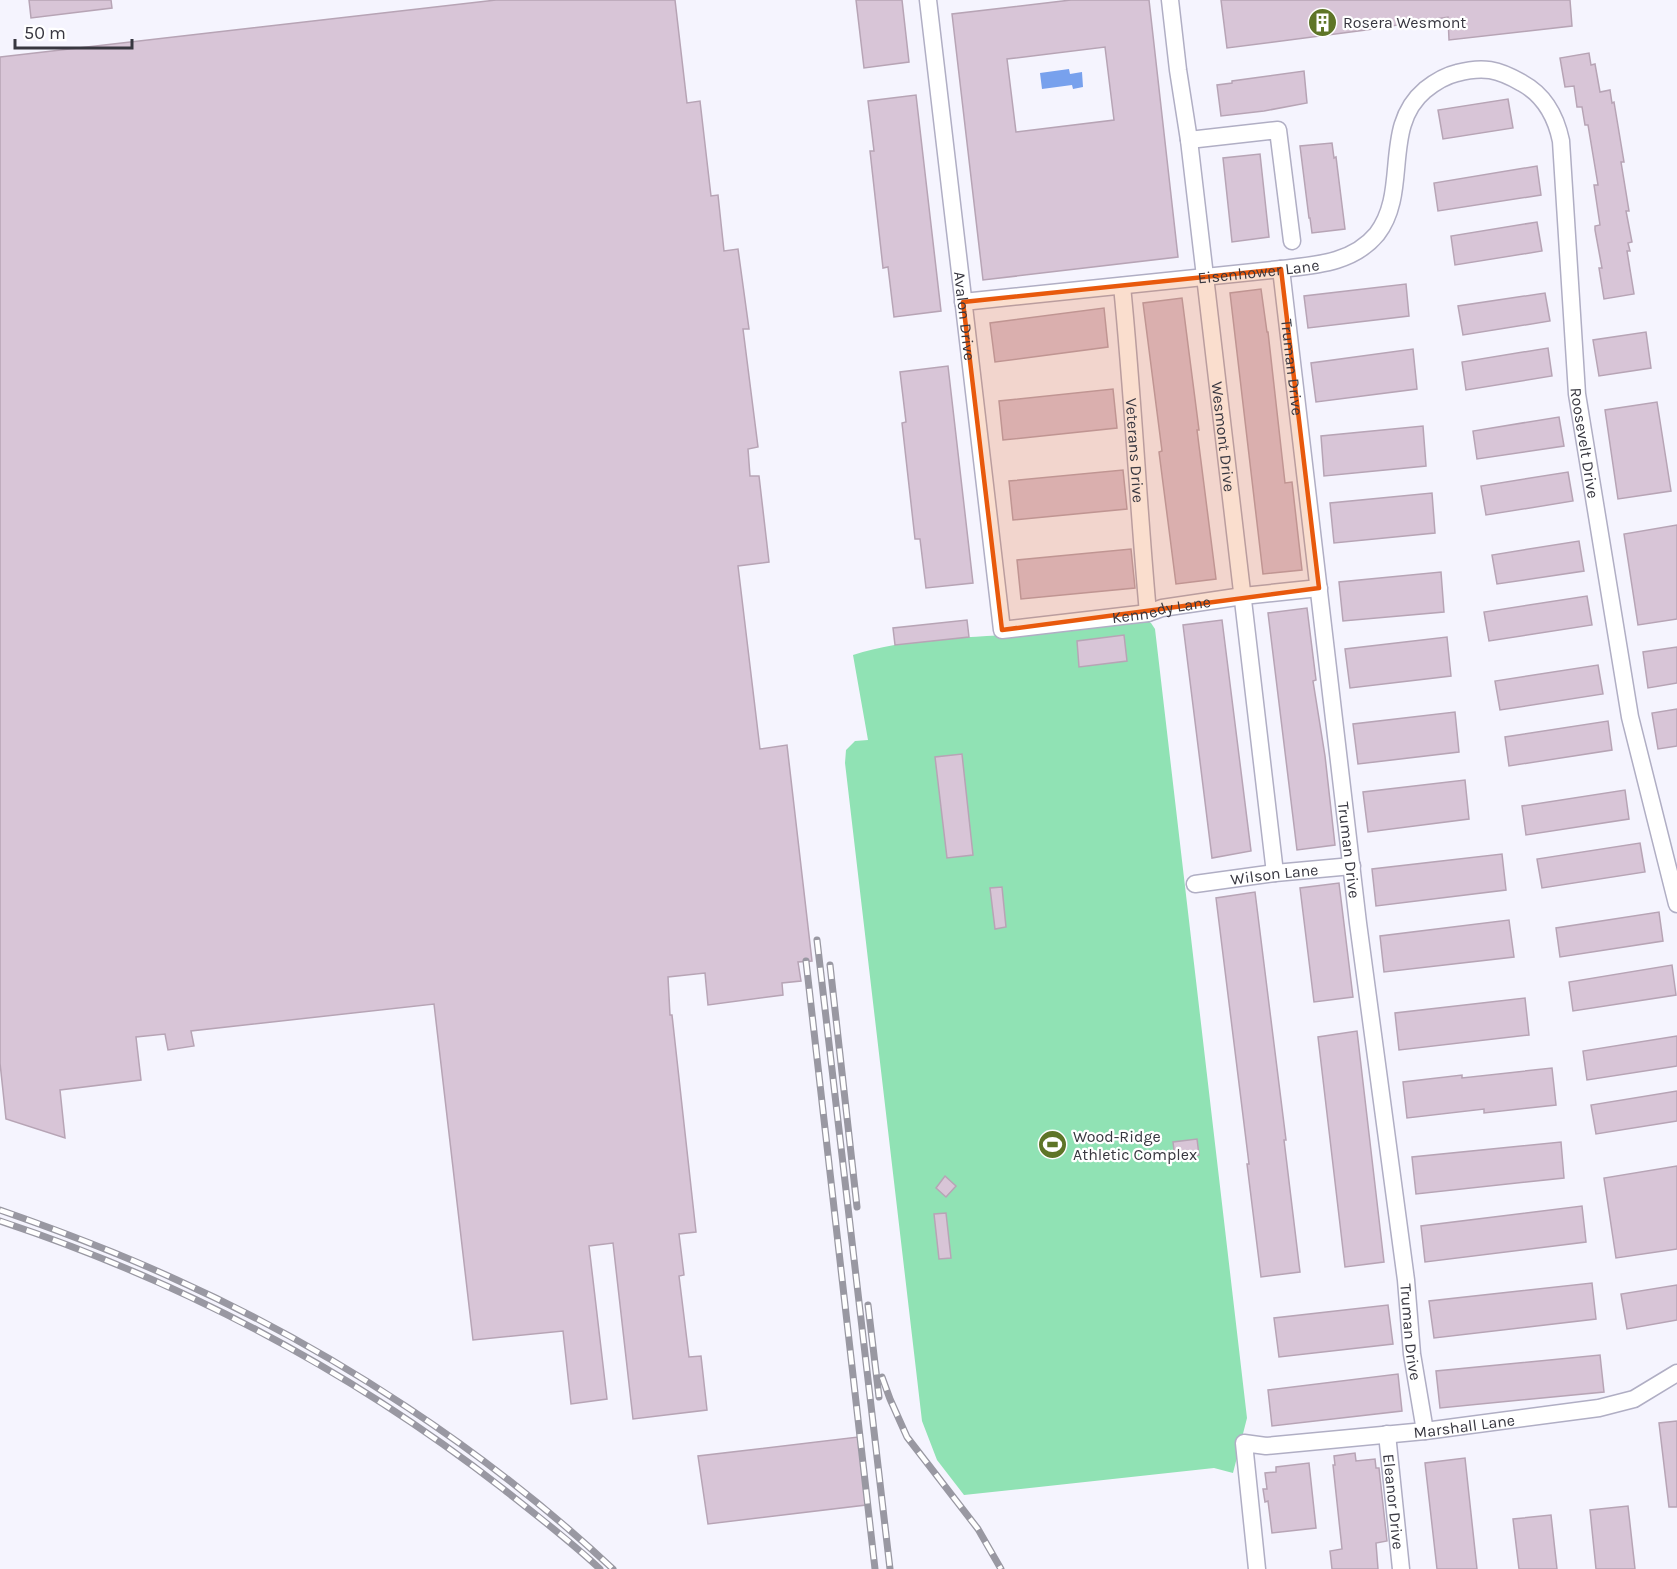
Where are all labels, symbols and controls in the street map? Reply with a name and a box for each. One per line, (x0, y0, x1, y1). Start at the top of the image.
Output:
building icon: Rosera Wesmont (1306, 6, 1338, 38)
scale bar (15, 12, 132, 50)
place label: Rosera Wesmont (1343, 13, 1466, 32)
text: 50 m (24, 22, 66, 44)
street label: Eisenhower Lane (1197, 255, 1321, 288)
street label: Avalon Drive (950, 270, 979, 362)
street label: Truman Drive (1277, 318, 1307, 417)
street label: Wesmont Drive (1207, 380, 1239, 493)
street label: Roosevelt Drive (1567, 387, 1603, 500)
street label: Veterans Drive (1122, 397, 1148, 503)
street label: Kennedy Lane (1111, 592, 1212, 627)
street label: Truman Drive (1334, 801, 1364, 899)
street label: Wilson Lane (1229, 860, 1319, 889)
place label: Wood-Ridge Athletic Complex (1073, 1127, 1197, 1164)
sports icon: Wood-Ridge Athletic Complex (1036, 1129, 1068, 1161)
street label: Truman Drive (1396, 1283, 1425, 1382)
street label: Marshall Lane (1413, 1410, 1516, 1442)
street label: Eleanor Drive (1379, 1453, 1408, 1550)

